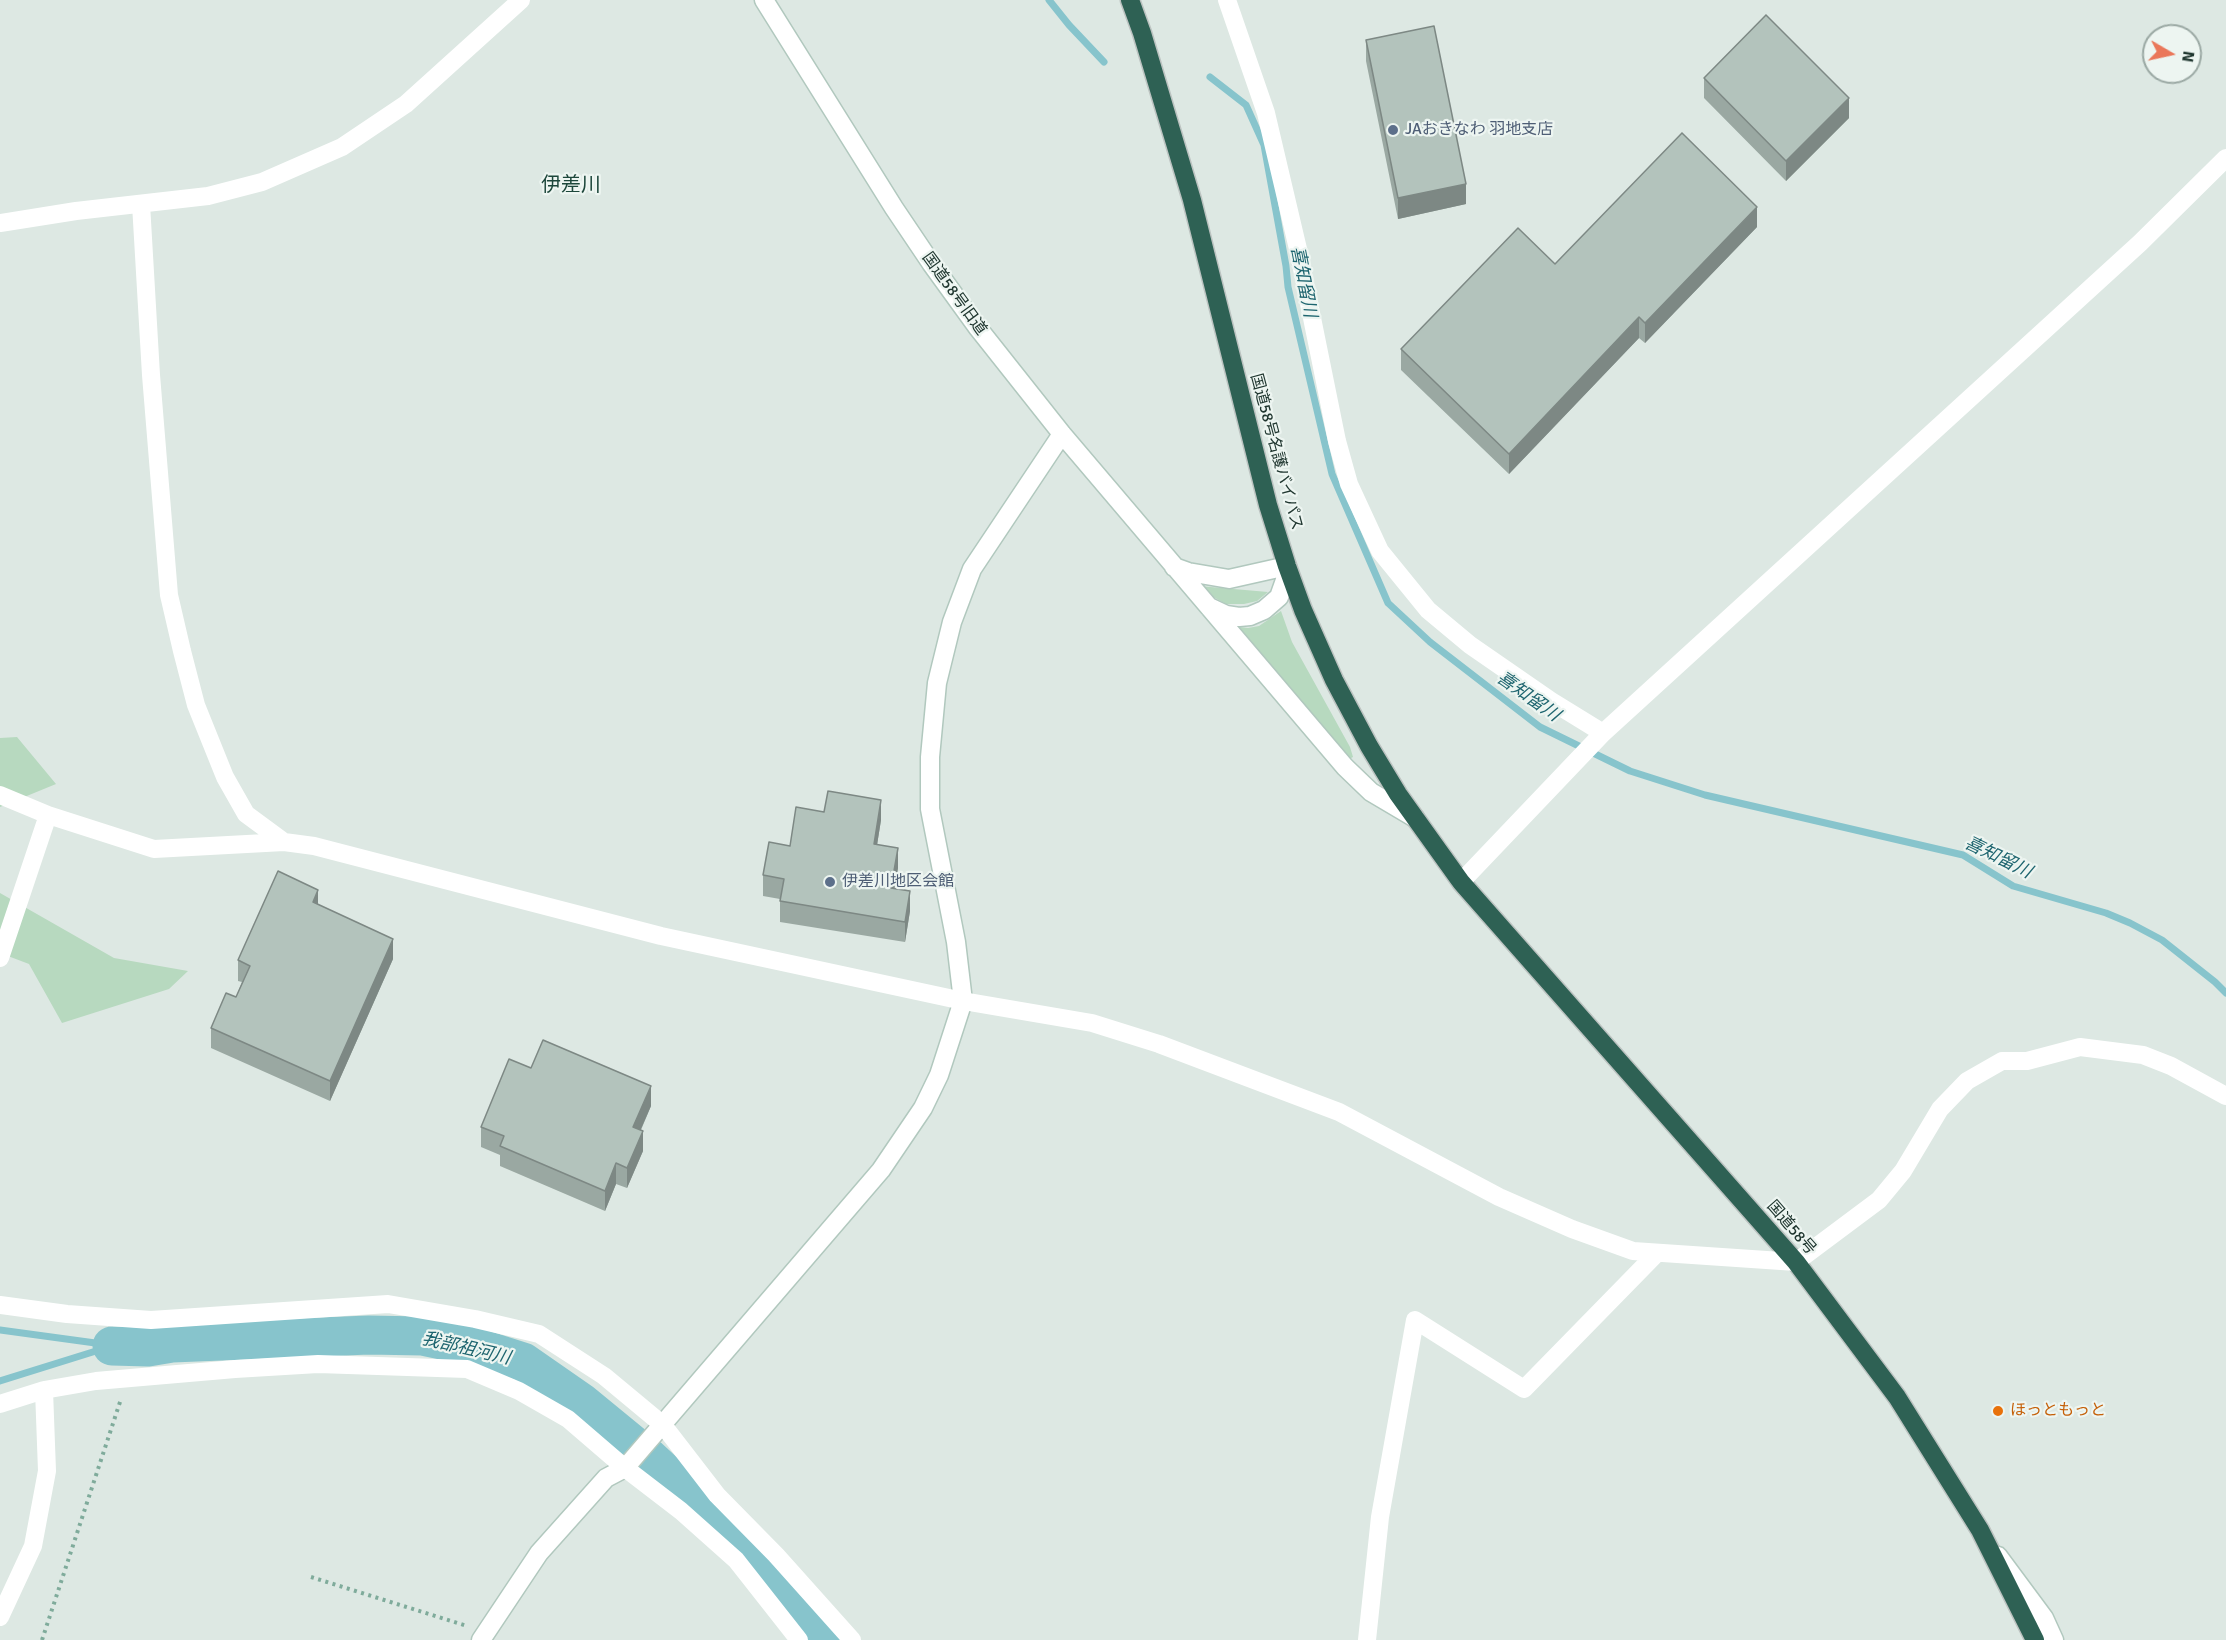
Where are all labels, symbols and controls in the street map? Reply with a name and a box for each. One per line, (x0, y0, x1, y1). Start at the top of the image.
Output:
north arrow (2142, 24, 2202, 84)
text: N (2177, 49, 2199, 64)
place label: JAおきなわ 羽地支店 (1405, 120, 1553, 140)
marker: JAおきなわ 羽地支店 (1386, 123, 1400, 137)
district label: 伊差川 (541, 174, 601, 198)
water label: 喜知留川 (1286, 245, 1320, 319)
street label: 国道58号旧道 (918, 249, 990, 339)
street label: 国道58号名護バイパス (1246, 372, 1306, 532)
water label: 喜知留川 (1492, 668, 1564, 726)
water label: 喜知留川 (1961, 833, 2035, 883)
place label: 伊差川地区会館 (842, 872, 954, 892)
marker: 伊差川地区会館 (823, 875, 837, 889)
street label: 国道58号 (1762, 1197, 1820, 1259)
water label: 我部祖河川 (420, 1328, 512, 1370)
place label: ほっともっと (2010, 1401, 2106, 1421)
marker: ほっともっと (1991, 1404, 2005, 1418)

